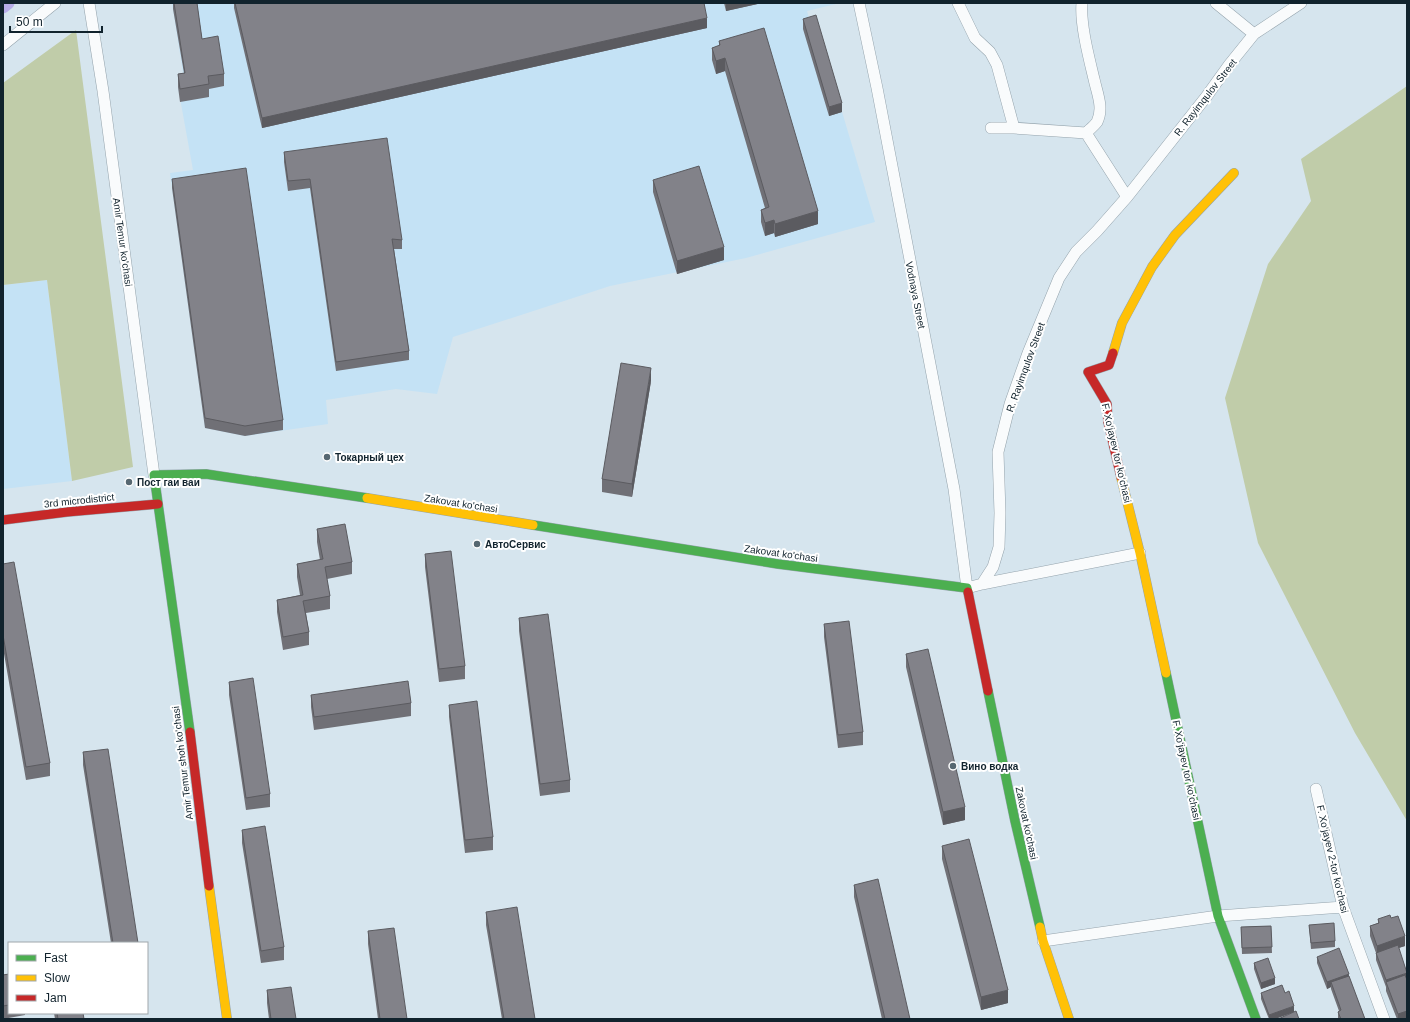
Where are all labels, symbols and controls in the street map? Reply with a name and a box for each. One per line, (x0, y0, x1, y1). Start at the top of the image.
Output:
scale bar (10, 8, 102, 34)
text: 50 m (16, 15, 43, 29)
street label: R. Rayimqulov Street (1172, 57, 1239, 138)
street label: Amir Temur ko'chasi (111, 197, 134, 287)
street label: Vodnaya Street (904, 260, 927, 330)
street label: R. Rayimqulov Street (1004, 321, 1047, 413)
street label: F. Xo‘jayev tor ko‘chasi (1100, 402, 1133, 504)
marker: Токарный цех (322, 452, 332, 462)
place label: Токарный цех (335, 452, 404, 463)
marker: Пост гаи ваи (124, 477, 134, 487)
place label: Пост гаи ваи (137, 477, 200, 488)
street label: 3rd microdistrict (43, 491, 115, 510)
street label: Zakovat ko'chasi (423, 492, 498, 515)
marker: АвтоСервис (472, 539, 482, 549)
place label: АвтоСервис (485, 539, 546, 550)
street label: Zakovat ko'chasi (743, 543, 818, 564)
street label: Amir Temur shoh ko‘chasi (170, 706, 195, 820)
street label: F. Xo‘jayev tor ko‘chasi (1171, 719, 1202, 821)
marker: Вино водка (948, 761, 958, 771)
place label: Вино водка (961, 761, 1019, 772)
street label: Zakovat ko'chasi (1013, 786, 1040, 861)
street label: F. Xo‘jayev 2-tor ko‘chasi (1315, 804, 1350, 914)
legend (8, 942, 148, 1014)
text: Fast (44, 951, 68, 965)
text: Slow (44, 971, 70, 985)
text: Jam (44, 991, 67, 1005)

